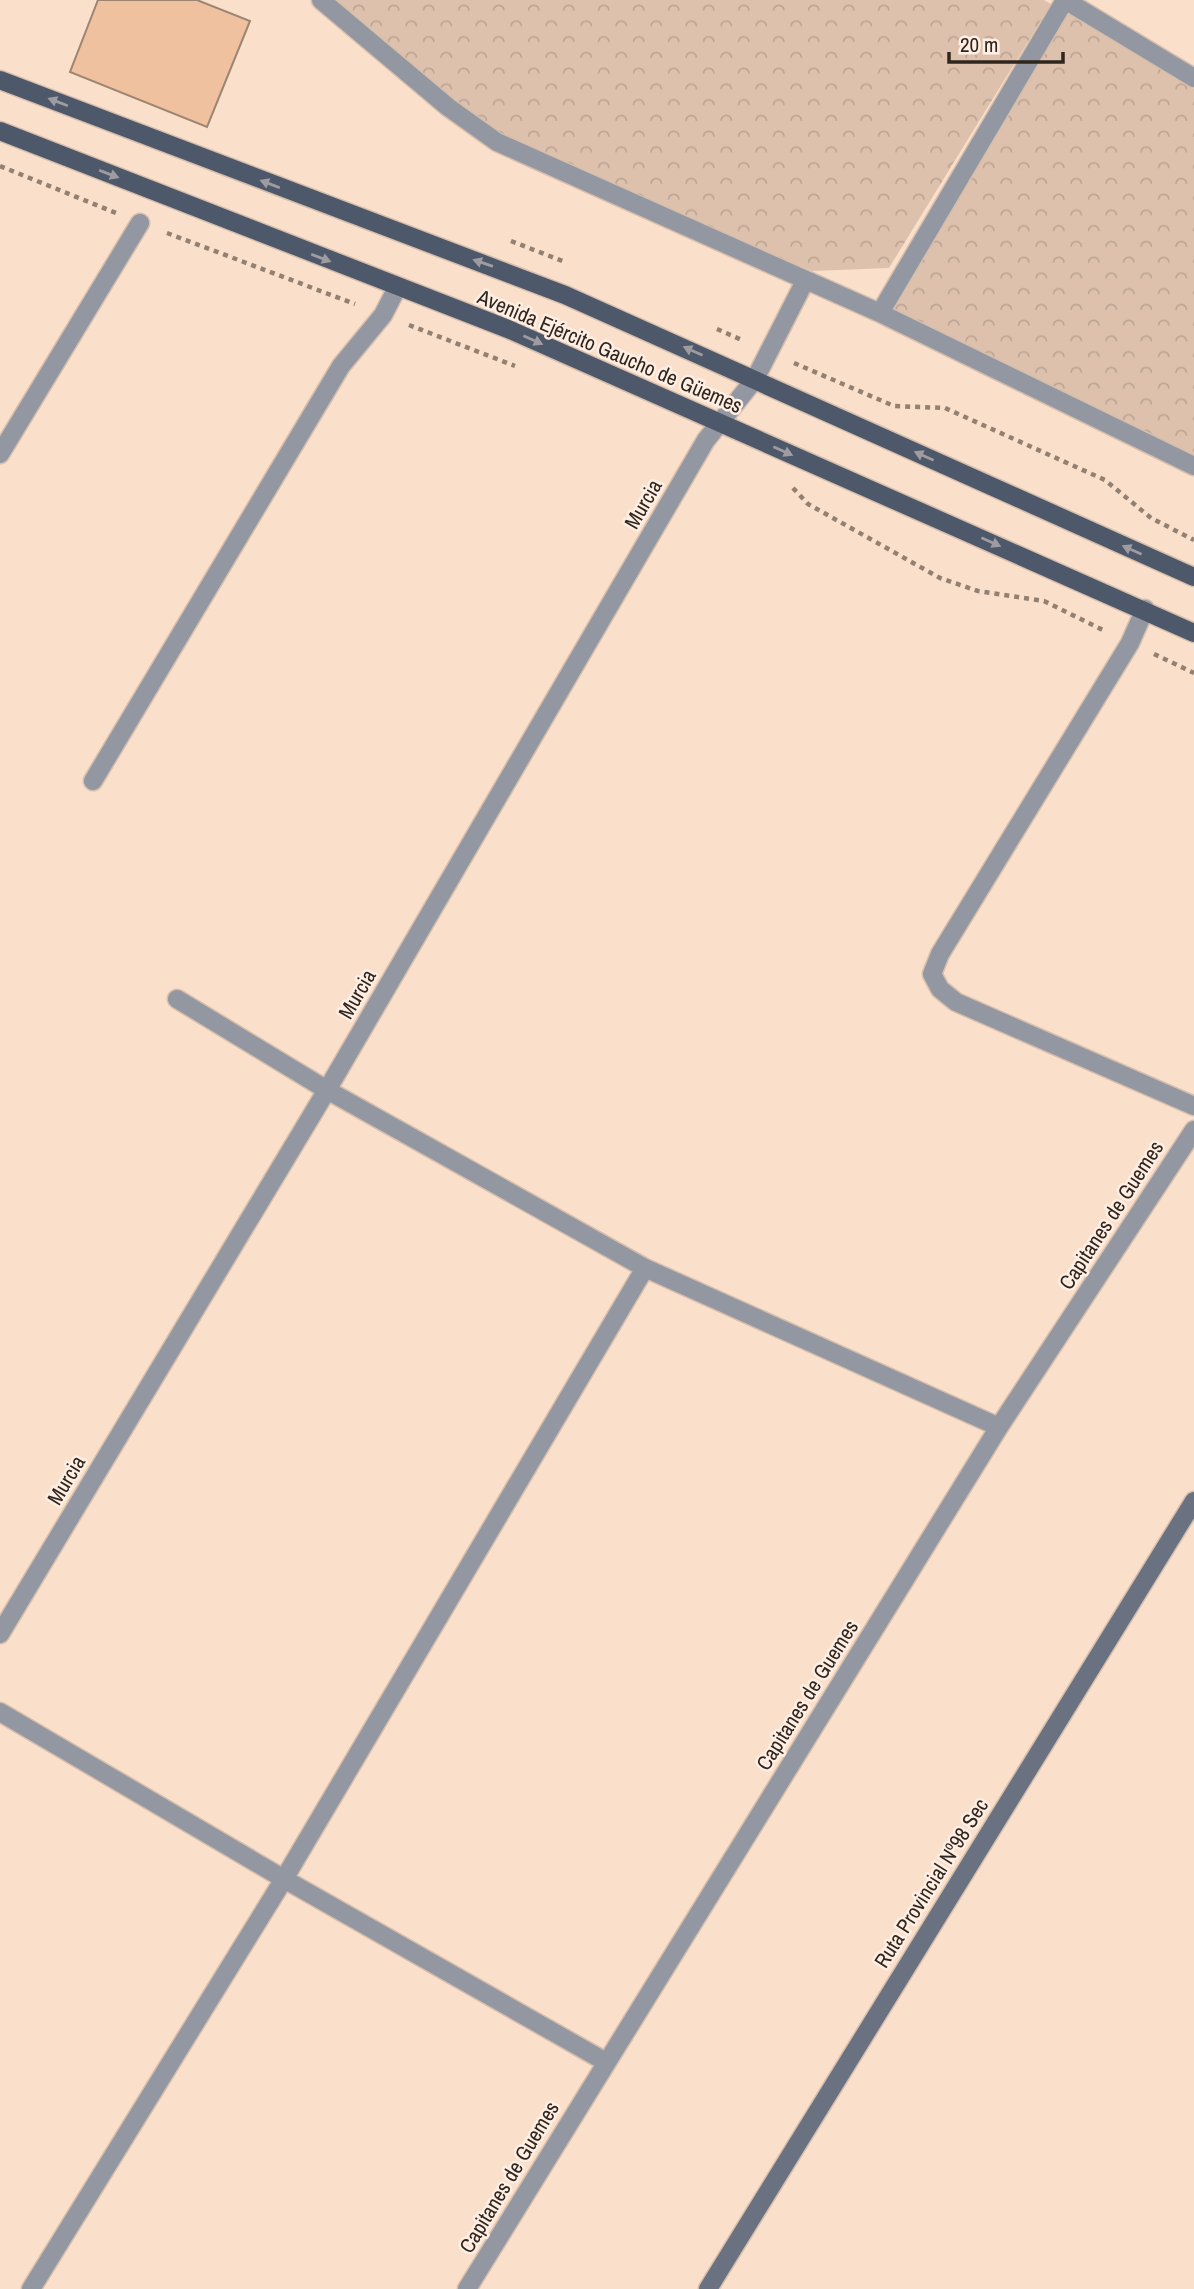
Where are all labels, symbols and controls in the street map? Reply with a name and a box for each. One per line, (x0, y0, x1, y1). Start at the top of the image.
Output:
scale bar (949, 21, 1063, 65)
text: 20 m (960, 30, 998, 59)
one-way arrow (47, 97, 68, 108)
one-way arrow (99, 169, 120, 180)
one-way arrow (259, 179, 280, 190)
one-way arrow (310, 252, 331, 263)
one-way arrow (473, 257, 494, 268)
street label: Avenida Ejército Gaucho de Güemes (472, 282, 747, 420)
one-way arrow (523, 334, 543, 346)
one-way arrow (682, 346, 703, 357)
one-way arrow (772, 445, 793, 456)
one-way arrow (914, 450, 934, 462)
street label: Murcia (617, 474, 669, 534)
one-way arrow (981, 536, 1001, 548)
one-way arrow (1121, 544, 1142, 555)
street label: Murcia (331, 964, 383, 1024)
street label: Capitanes de Guemes (1052, 1135, 1170, 1295)
street label: Murcia (40, 1450, 92, 1510)
street label: Capitanes de Guemes (749, 1614, 865, 1776)
street label: Ruta Provincial Nº98 Sec (867, 1793, 995, 1973)
street label: Capitanes de Guemes (452, 2096, 566, 2258)

